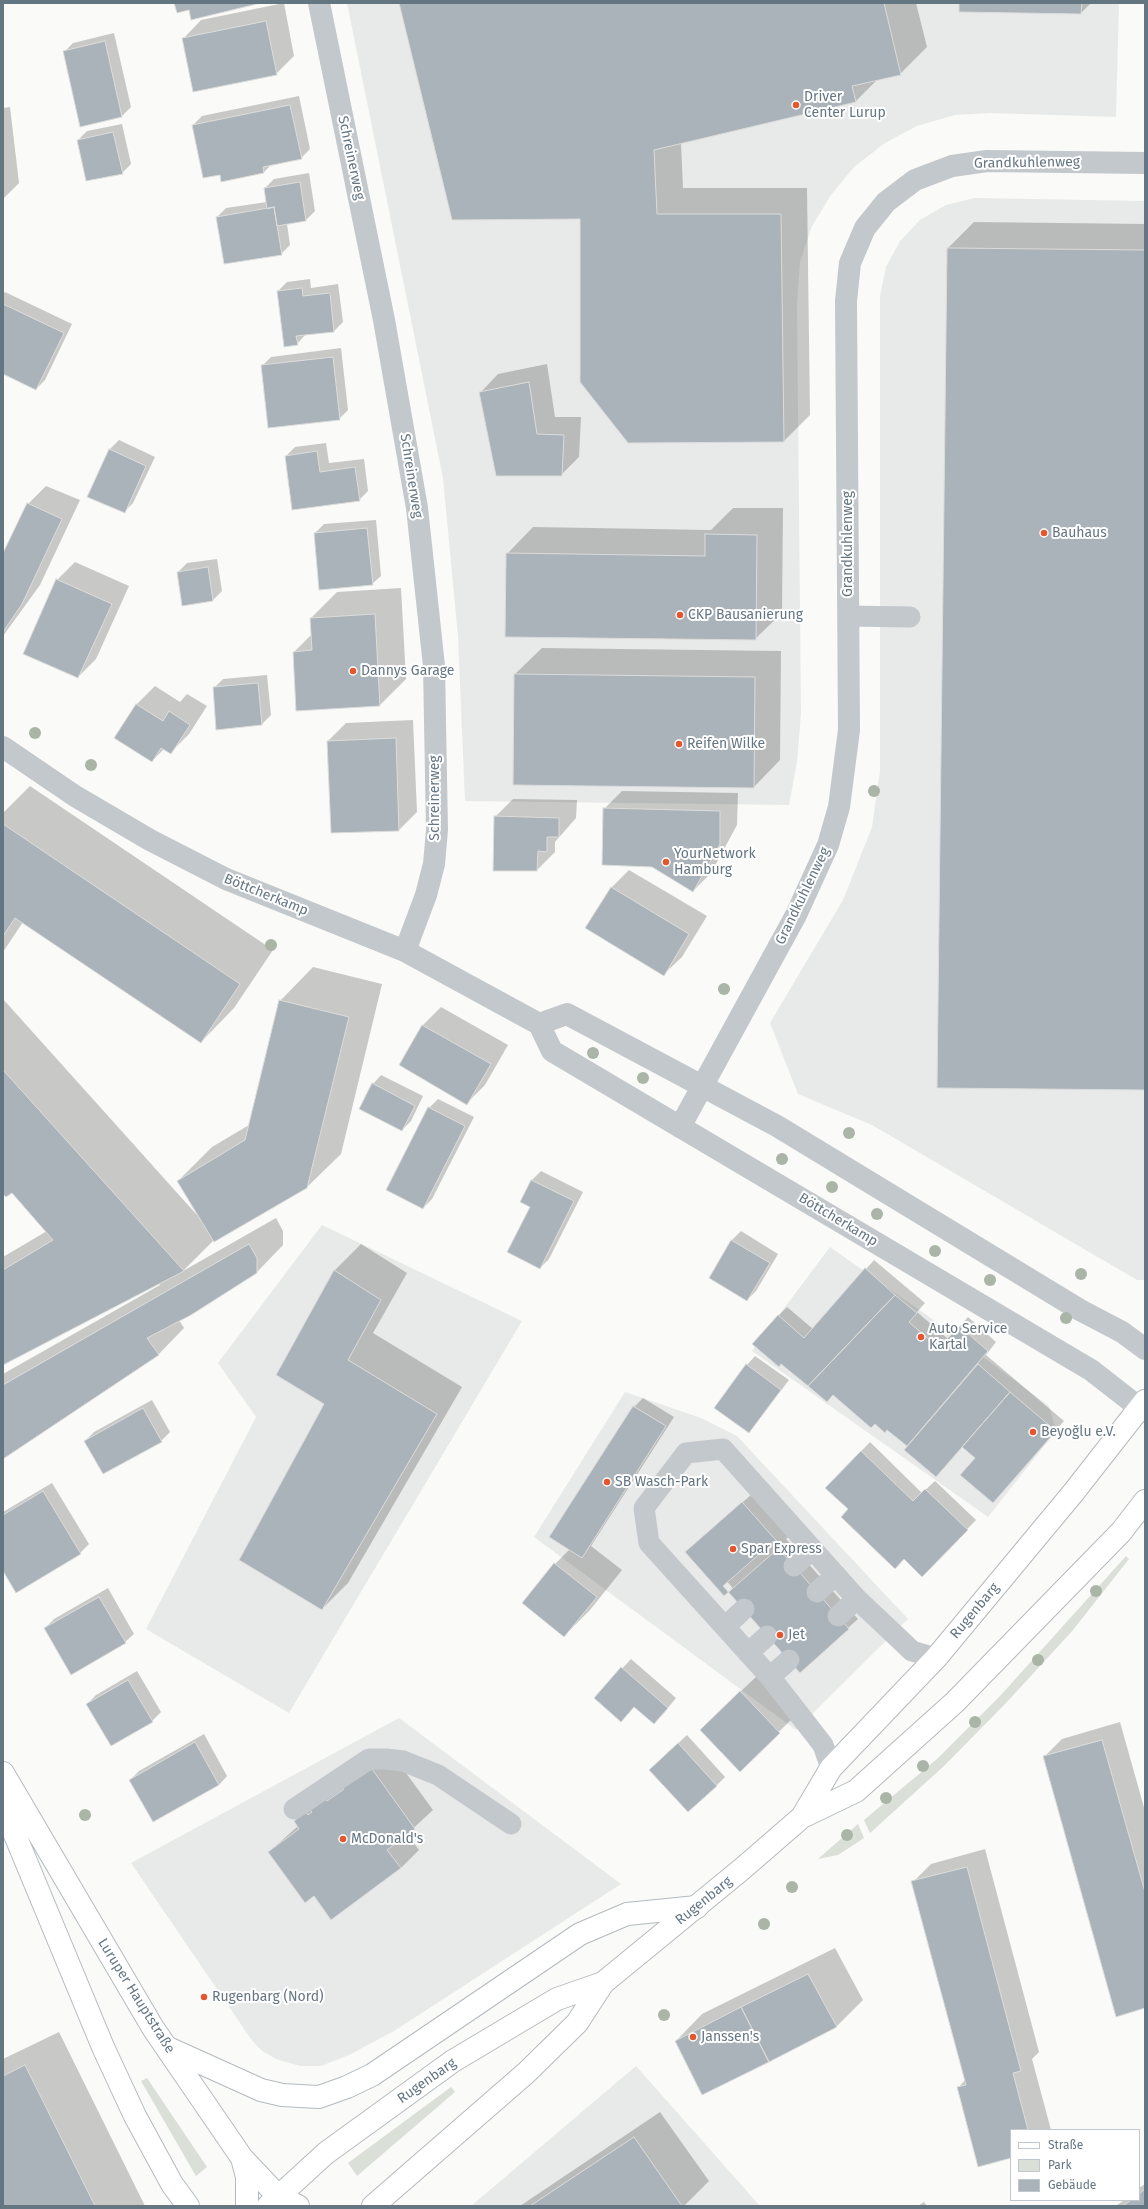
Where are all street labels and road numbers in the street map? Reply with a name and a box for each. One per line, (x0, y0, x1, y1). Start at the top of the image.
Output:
street label: Schreinerweg (334, 115, 368, 201)
street label: Grandkuhlenweg (974, 154, 1080, 172)
street label: Schreinerweg (396, 433, 426, 519)
street label: Grandkuhlenweg (840, 491, 856, 597)
street label: Schreinerweg (427, 755, 443, 841)
street label: Grandkuhlenweg (772, 845, 834, 947)
street label: Böttcherkamp (221, 870, 311, 920)
street label: Böttcherkamp (795, 1190, 881, 1250)
street label: Rugenbarg (947, 1580, 1003, 1642)
street label: Rugenbarg (672, 1873, 736, 1929)
street label: Luruper Hauptstraße (94, 1935, 178, 2057)
street label: Rugenbarg (394, 2055, 460, 2107)

